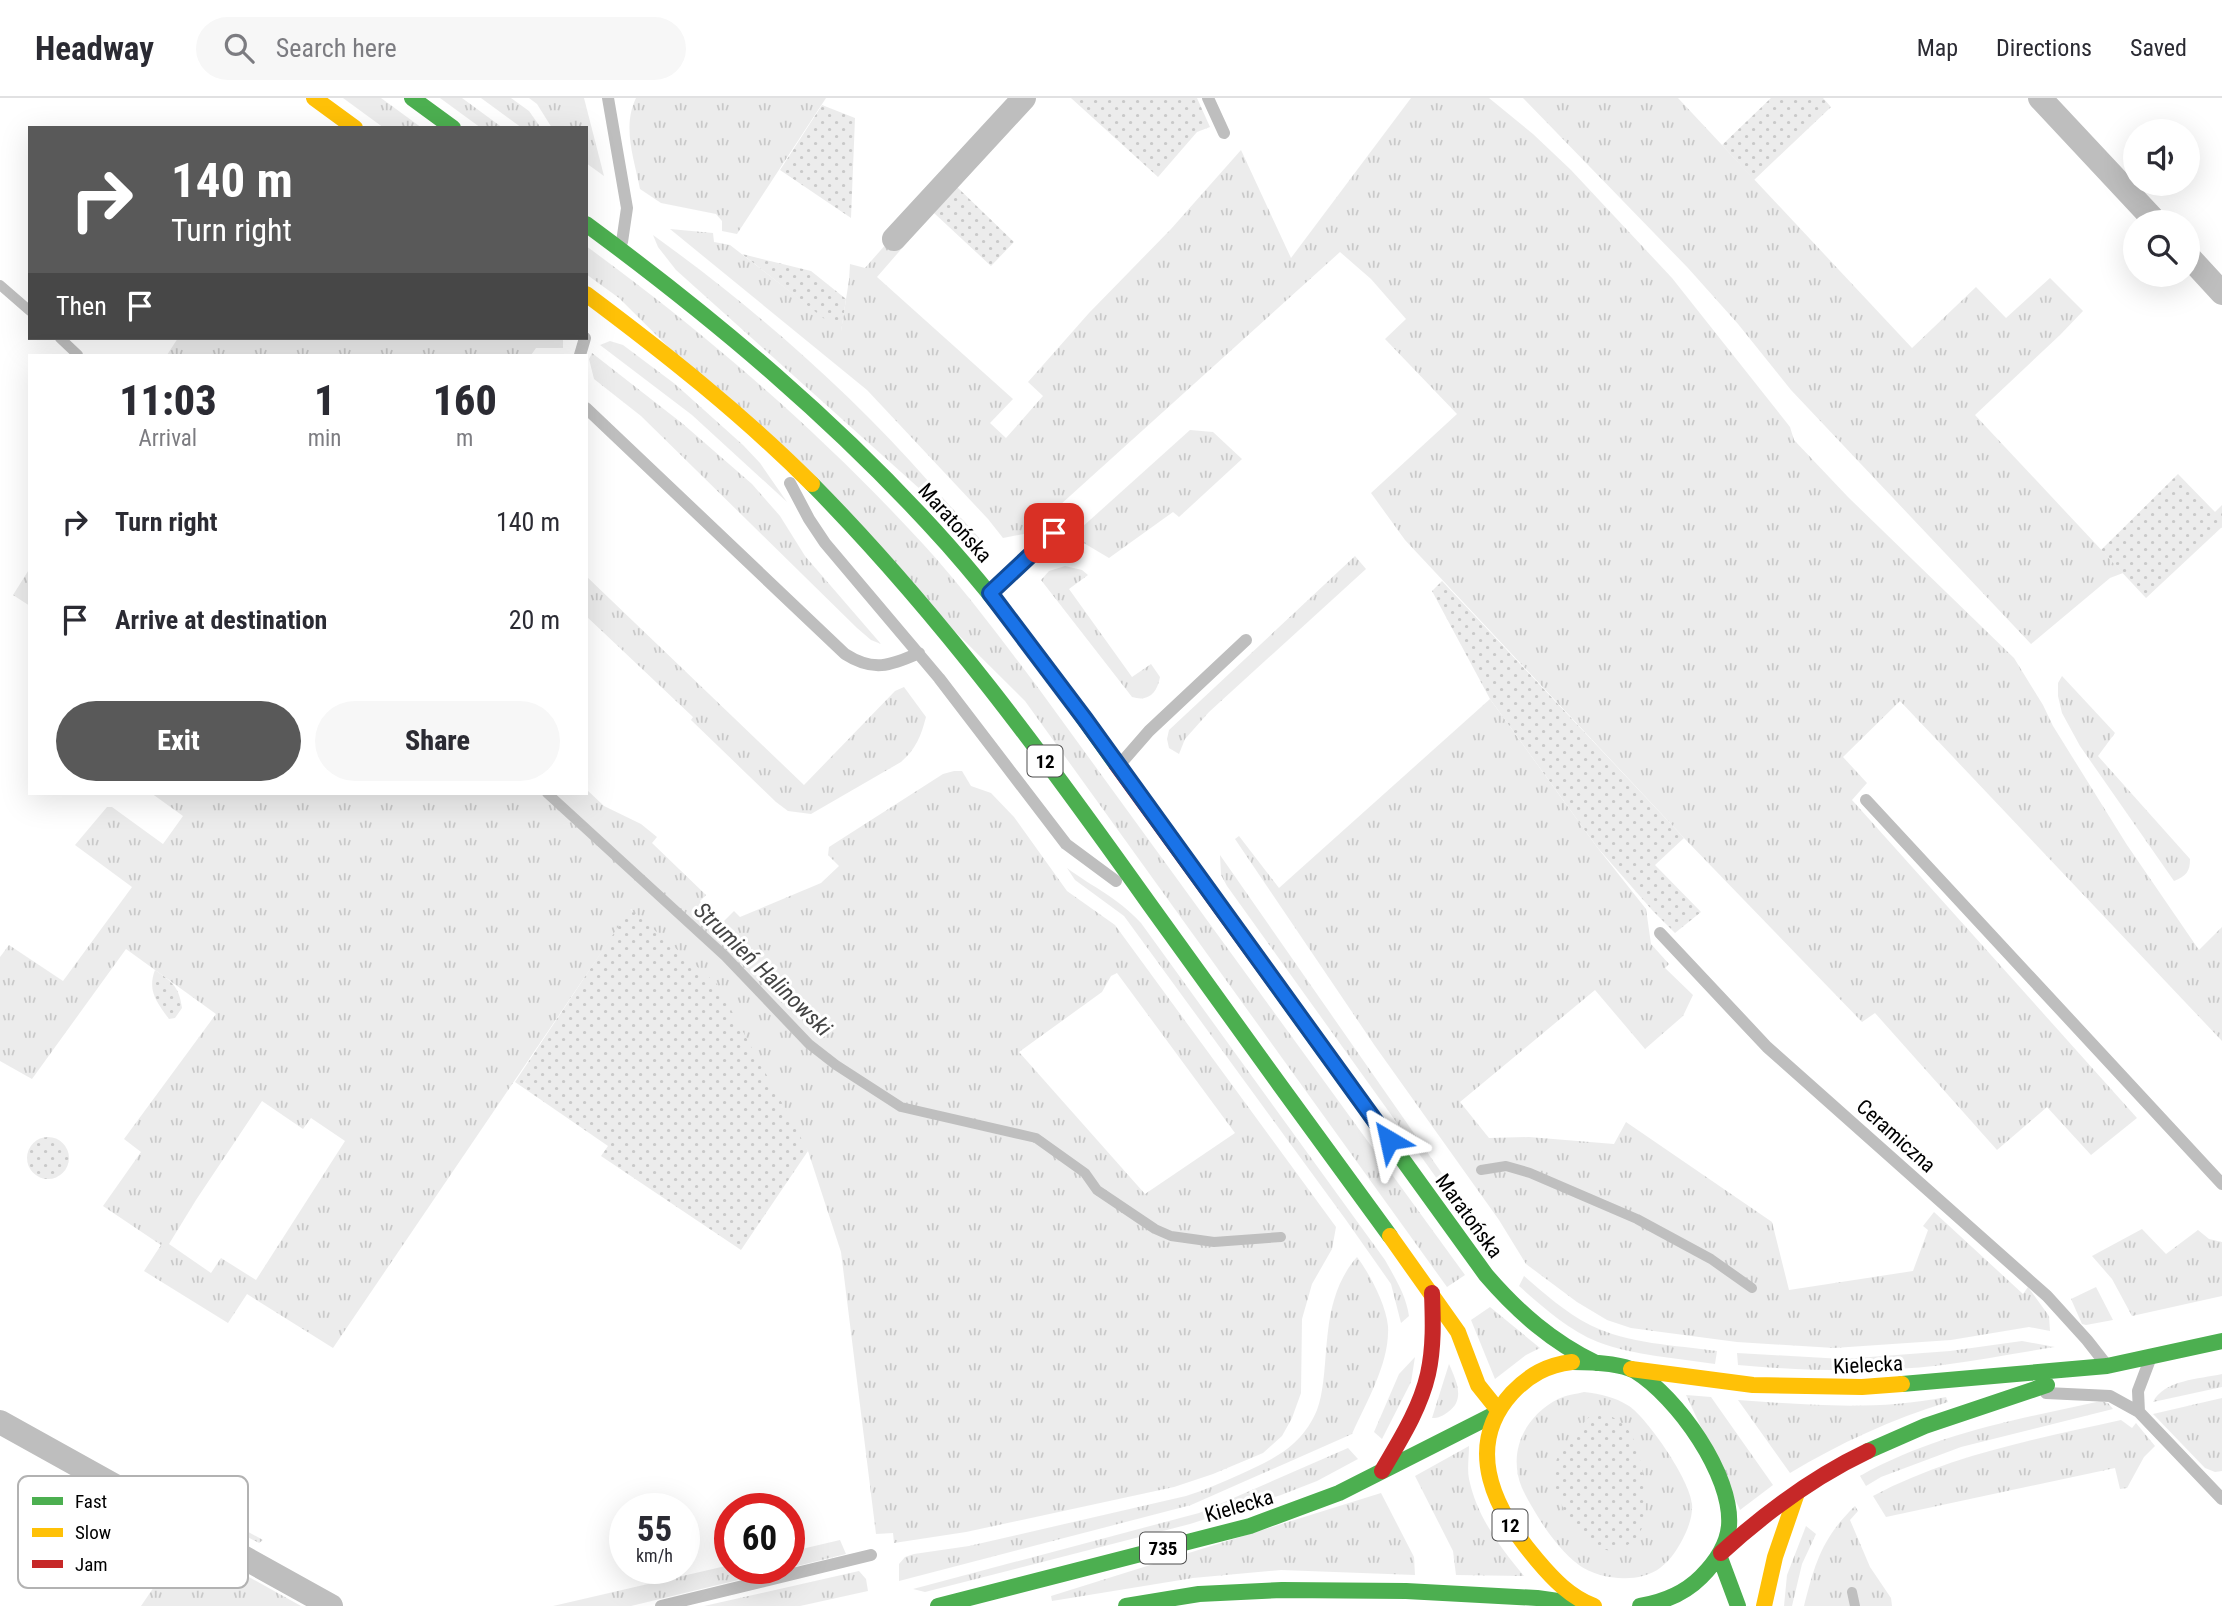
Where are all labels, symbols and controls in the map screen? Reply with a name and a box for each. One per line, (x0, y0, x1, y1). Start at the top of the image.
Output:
search box (196, 17, 686, 80)
text: Headway (35, 29, 154, 68)
icon: search (220, 29, 258, 67)
text: Search here (276, 33, 397, 63)
text: Map (1917, 34, 1958, 62)
text: Directions (1996, 34, 2092, 62)
text: Saved (2130, 34, 2187, 62)
map controls (2123, 119, 2200, 287)
button: sound (2123, 119, 2200, 196)
text: 140 m (171, 152, 293, 209)
icon: right (56, 154, 147, 245)
button: search (2123, 210, 2200, 287)
text: Turn right (171, 211, 292, 249)
icon: arrive (121, 287, 159, 325)
text: Then (56, 291, 107, 321)
text: 11:03 (119, 376, 216, 425)
text: 1 (314, 376, 335, 425)
text: 160 (433, 376, 497, 425)
text: Arrival (139, 425, 197, 452)
text: min (308, 425, 341, 452)
text: m (456, 425, 473, 452)
street label: Maratońska (913, 479, 997, 567)
icon: right (56, 503, 94, 541)
pin (1024, 503, 1084, 563)
text: Turn right (115, 507, 217, 537)
text: 140 m (496, 507, 560, 537)
icon: arrive (1035, 514, 1073, 552)
icon: arrive (56, 601, 94, 639)
text: Arrive at destination (115, 605, 327, 635)
text: 20 m (509, 605, 560, 635)
button: Exit (56, 701, 301, 781)
button: Share (315, 701, 560, 781)
road number: 12 (1028, 746, 1062, 776)
water label: Strumień Halinowski (688, 897, 838, 1042)
street label: Ceramiczna (1852, 1094, 1940, 1178)
position arrow (1352, 1103, 1426, 1177)
street label: Maratońska (1431, 1169, 1507, 1263)
street label: Kielecka (1832, 1351, 1904, 1379)
legend (18, 1476, 248, 1588)
street label: Kielecka (1202, 1485, 1276, 1527)
text: Fast (75, 1490, 107, 1513)
speed limit sign: 60 (714, 1493, 805, 1584)
text: 55 (637, 1509, 672, 1550)
road number: 12 (1492, 1510, 1528, 1540)
text: Slow (75, 1521, 111, 1544)
road number: 735 (1140, 1532, 1186, 1564)
text: km/h (636, 1545, 673, 1566)
text: Jam (75, 1553, 108, 1576)

